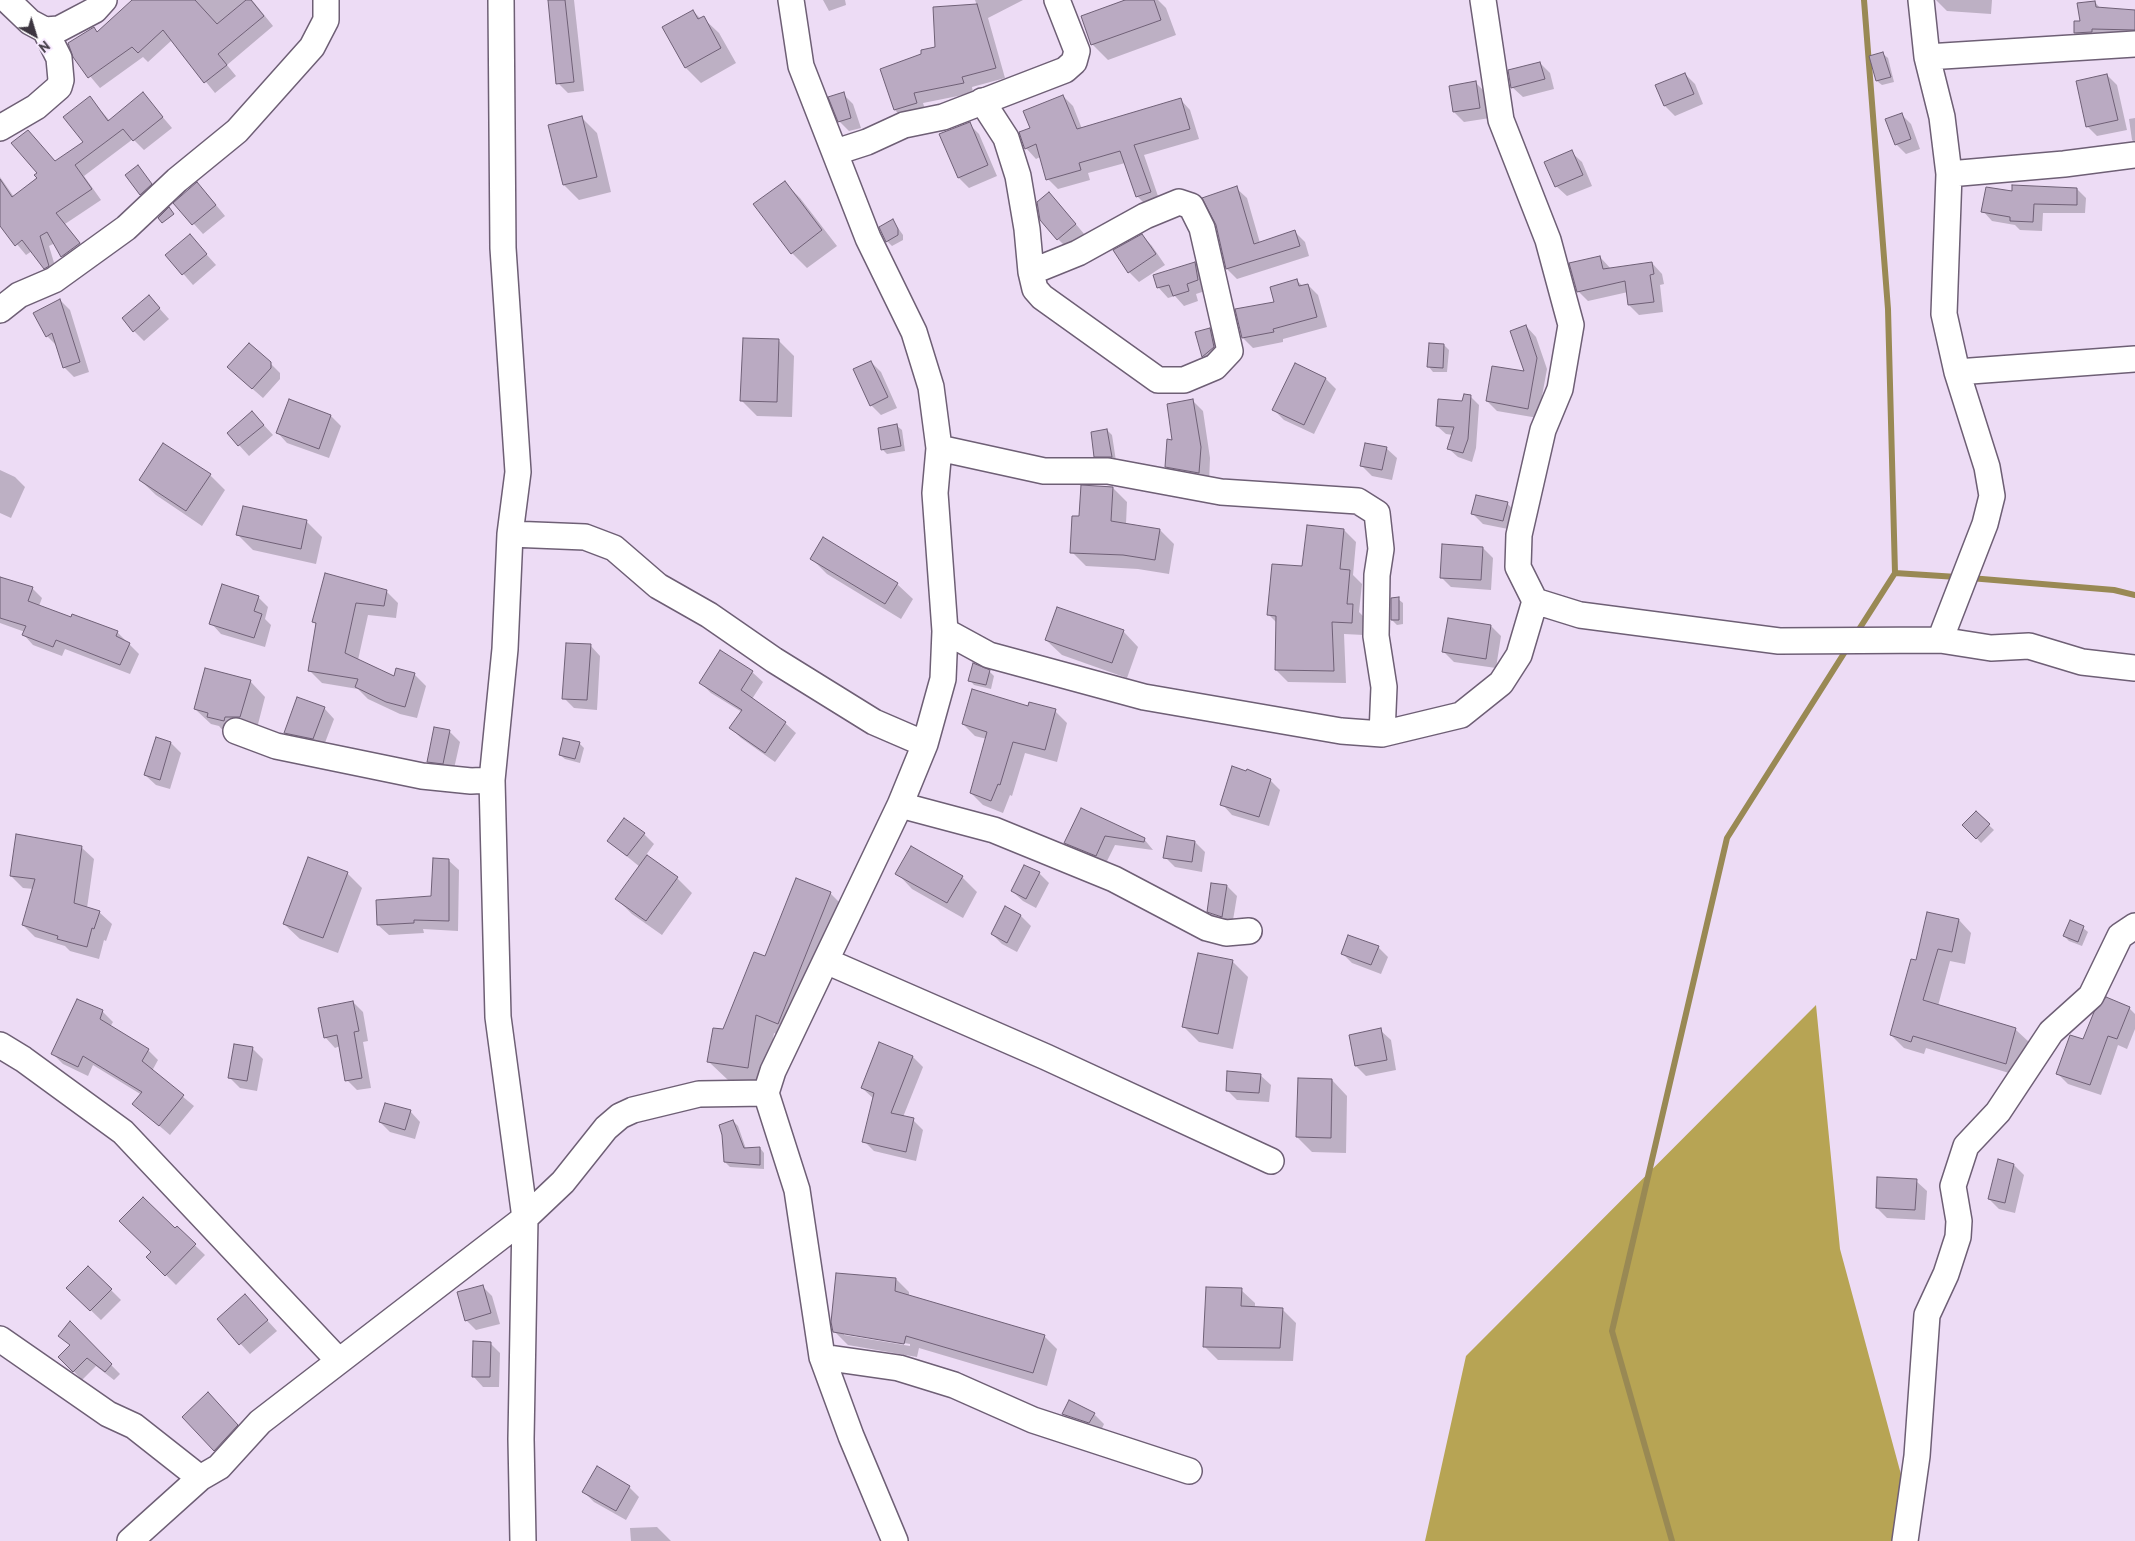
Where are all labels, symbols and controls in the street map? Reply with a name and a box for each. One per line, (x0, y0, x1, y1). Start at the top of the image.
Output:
north arrow (10, 10, 60, 60)
text: N (35, 37, 54, 57)

